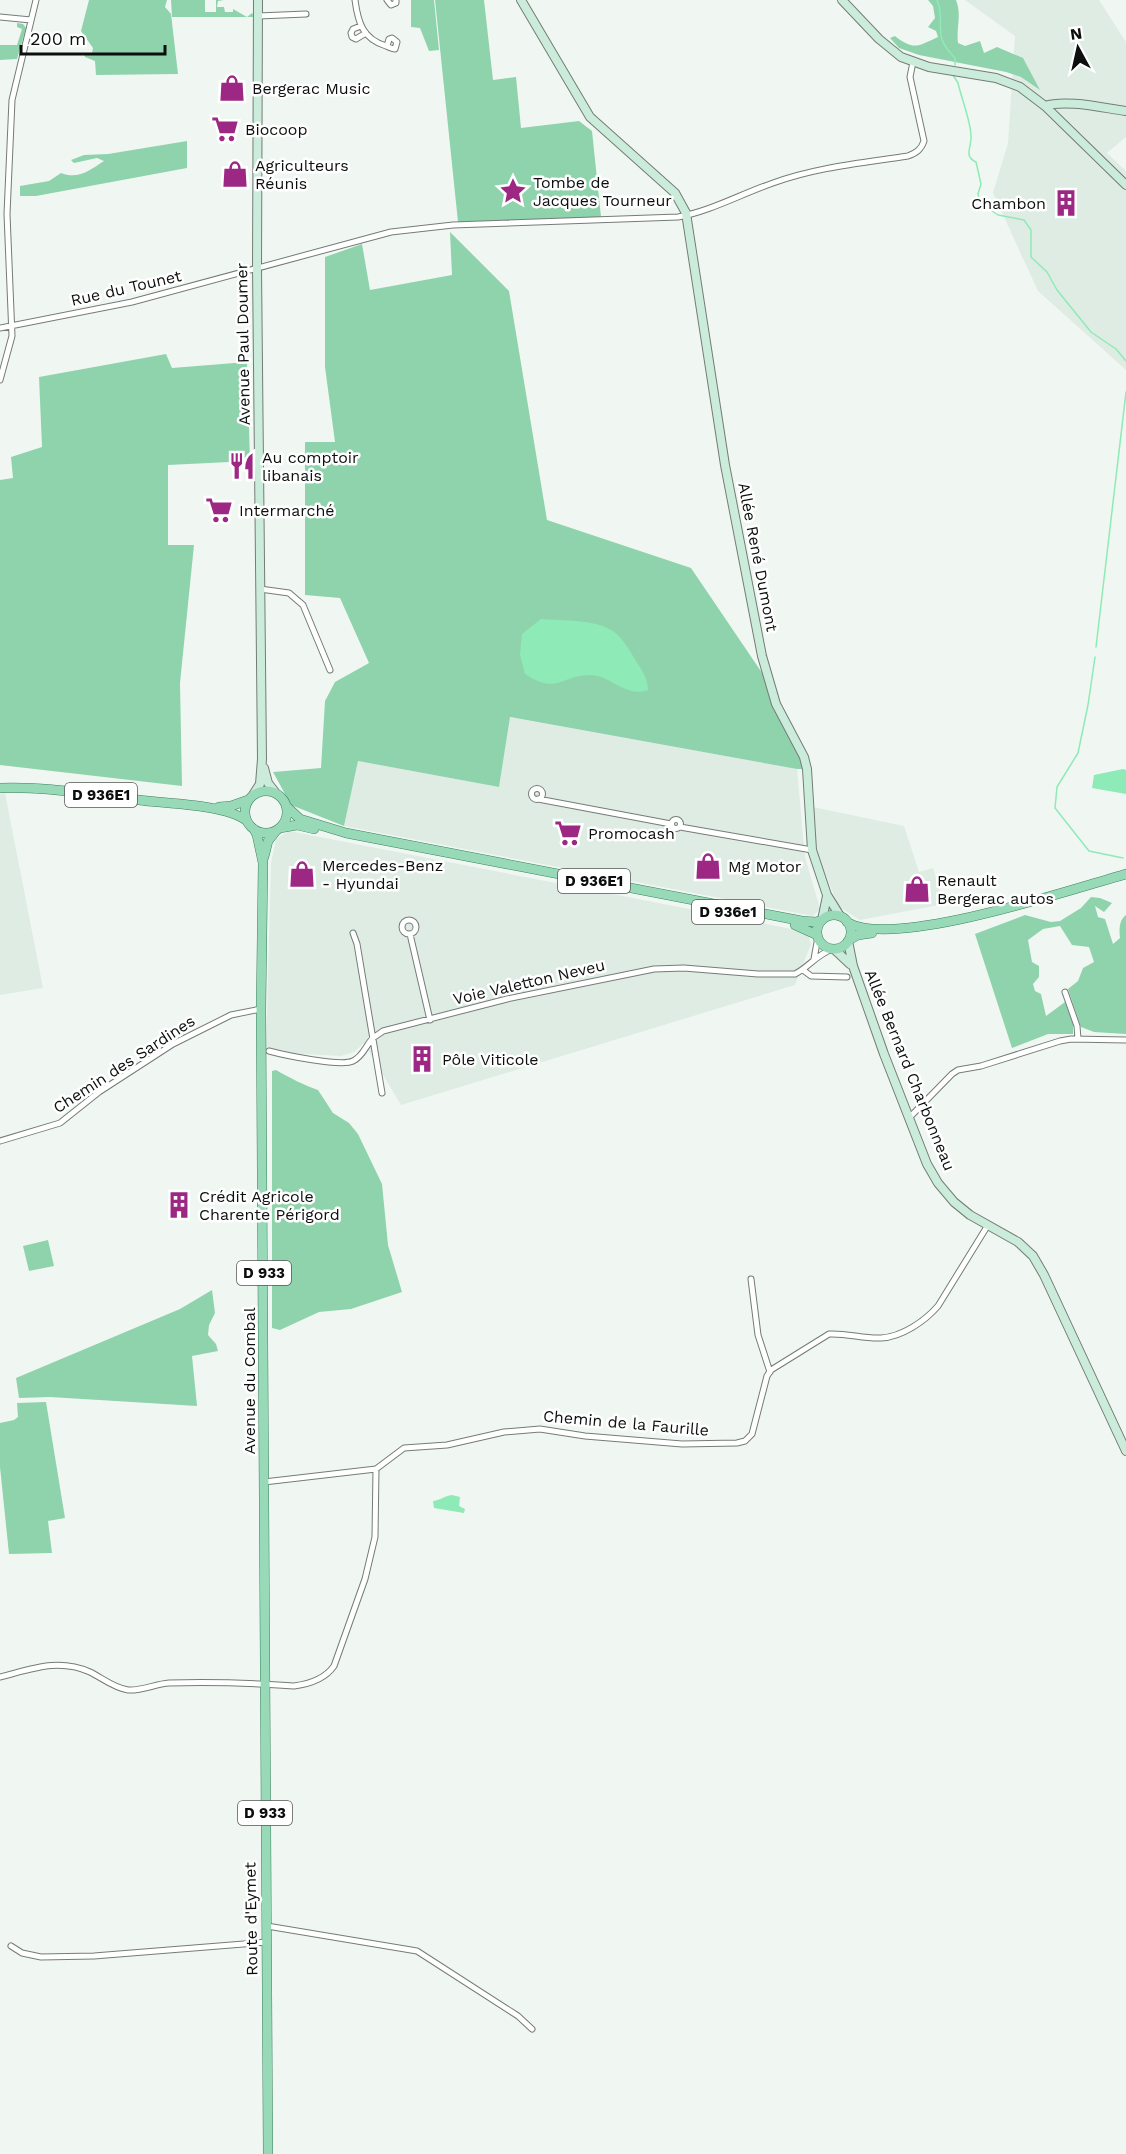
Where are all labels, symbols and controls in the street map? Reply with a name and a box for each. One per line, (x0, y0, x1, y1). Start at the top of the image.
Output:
scale bar (21, 18, 165, 56)
north arrow (1048, 18, 1108, 78)
text: N (1069, 23, 1083, 44)
text: 200 m (30, 28, 86, 49)
shop icon: Bergerac Music (217, 73, 247, 103)
place label: Bergerac Music (252, 79, 370, 98)
supermarket icon: Biocoop (210, 114, 240, 144)
place label: Biocoop (245, 120, 308, 139)
place label: Agriculteurs Réunis (255, 156, 349, 193)
shop icon: Agriculteurs Réunis (220, 159, 250, 189)
place label: Tombe de Jacques Tourneur (533, 173, 672, 210)
place icon: Tombe de Jacques Tourneur (498, 176, 528, 206)
building icon: Chambon (1051, 188, 1081, 218)
place label: Chambon (971, 194, 1046, 213)
street label: Avenue Paul Doumer (232, 262, 254, 425)
street label: Rue du Tounet (69, 266, 183, 310)
place label: Au comptoir libanais (262, 448, 359, 485)
restaurant icon: Au comptoir libanais (227, 451, 257, 481)
street label: Allée René Dumont (734, 481, 782, 633)
supermarket icon: Intermarché (204, 495, 234, 525)
place label: Intermarché (239, 501, 335, 520)
road number: D 936E1 (65, 783, 137, 807)
supermarket icon: Promocash (553, 818, 583, 848)
place label: Promocash (588, 824, 675, 843)
shop icon: Mg Motor (693, 851, 723, 881)
place label: Mercedes-Benz - Hyundai (322, 856, 443, 893)
place label: Mg Motor (728, 857, 802, 876)
shop icon: Mercedes-Benz - Hyundai (287, 859, 317, 889)
road number: D 936E1 (558, 869, 630, 893)
place label: Renault Bergerac autos (937, 871, 1054, 908)
shop icon: Renault Bergerac autos (902, 874, 932, 904)
road number: D 936e1 (692, 900, 764, 924)
street label: Voie Valetton Neveu (451, 955, 607, 1009)
street label: Allée Bernard Charbonneau (861, 967, 959, 1173)
street label: Chemin des Sardines (49, 1011, 199, 1117)
building icon: Pôle Viticole (407, 1044, 437, 1074)
place label: Pôle Viticole (442, 1050, 539, 1069)
place label: Crédit Agricole Charente Périgord (199, 1187, 340, 1224)
building icon: Crédit Agricole Charente Périgord (164, 1190, 194, 1220)
road number: D 933 (237, 1261, 291, 1285)
street label: Avenue du Combal (240, 1307, 259, 1455)
street label: Chemin de la Faurille (542, 1406, 710, 1440)
road number: D 933 (238, 1801, 292, 1825)
street label: Route d'Eymet (241, 1862, 261, 1976)

